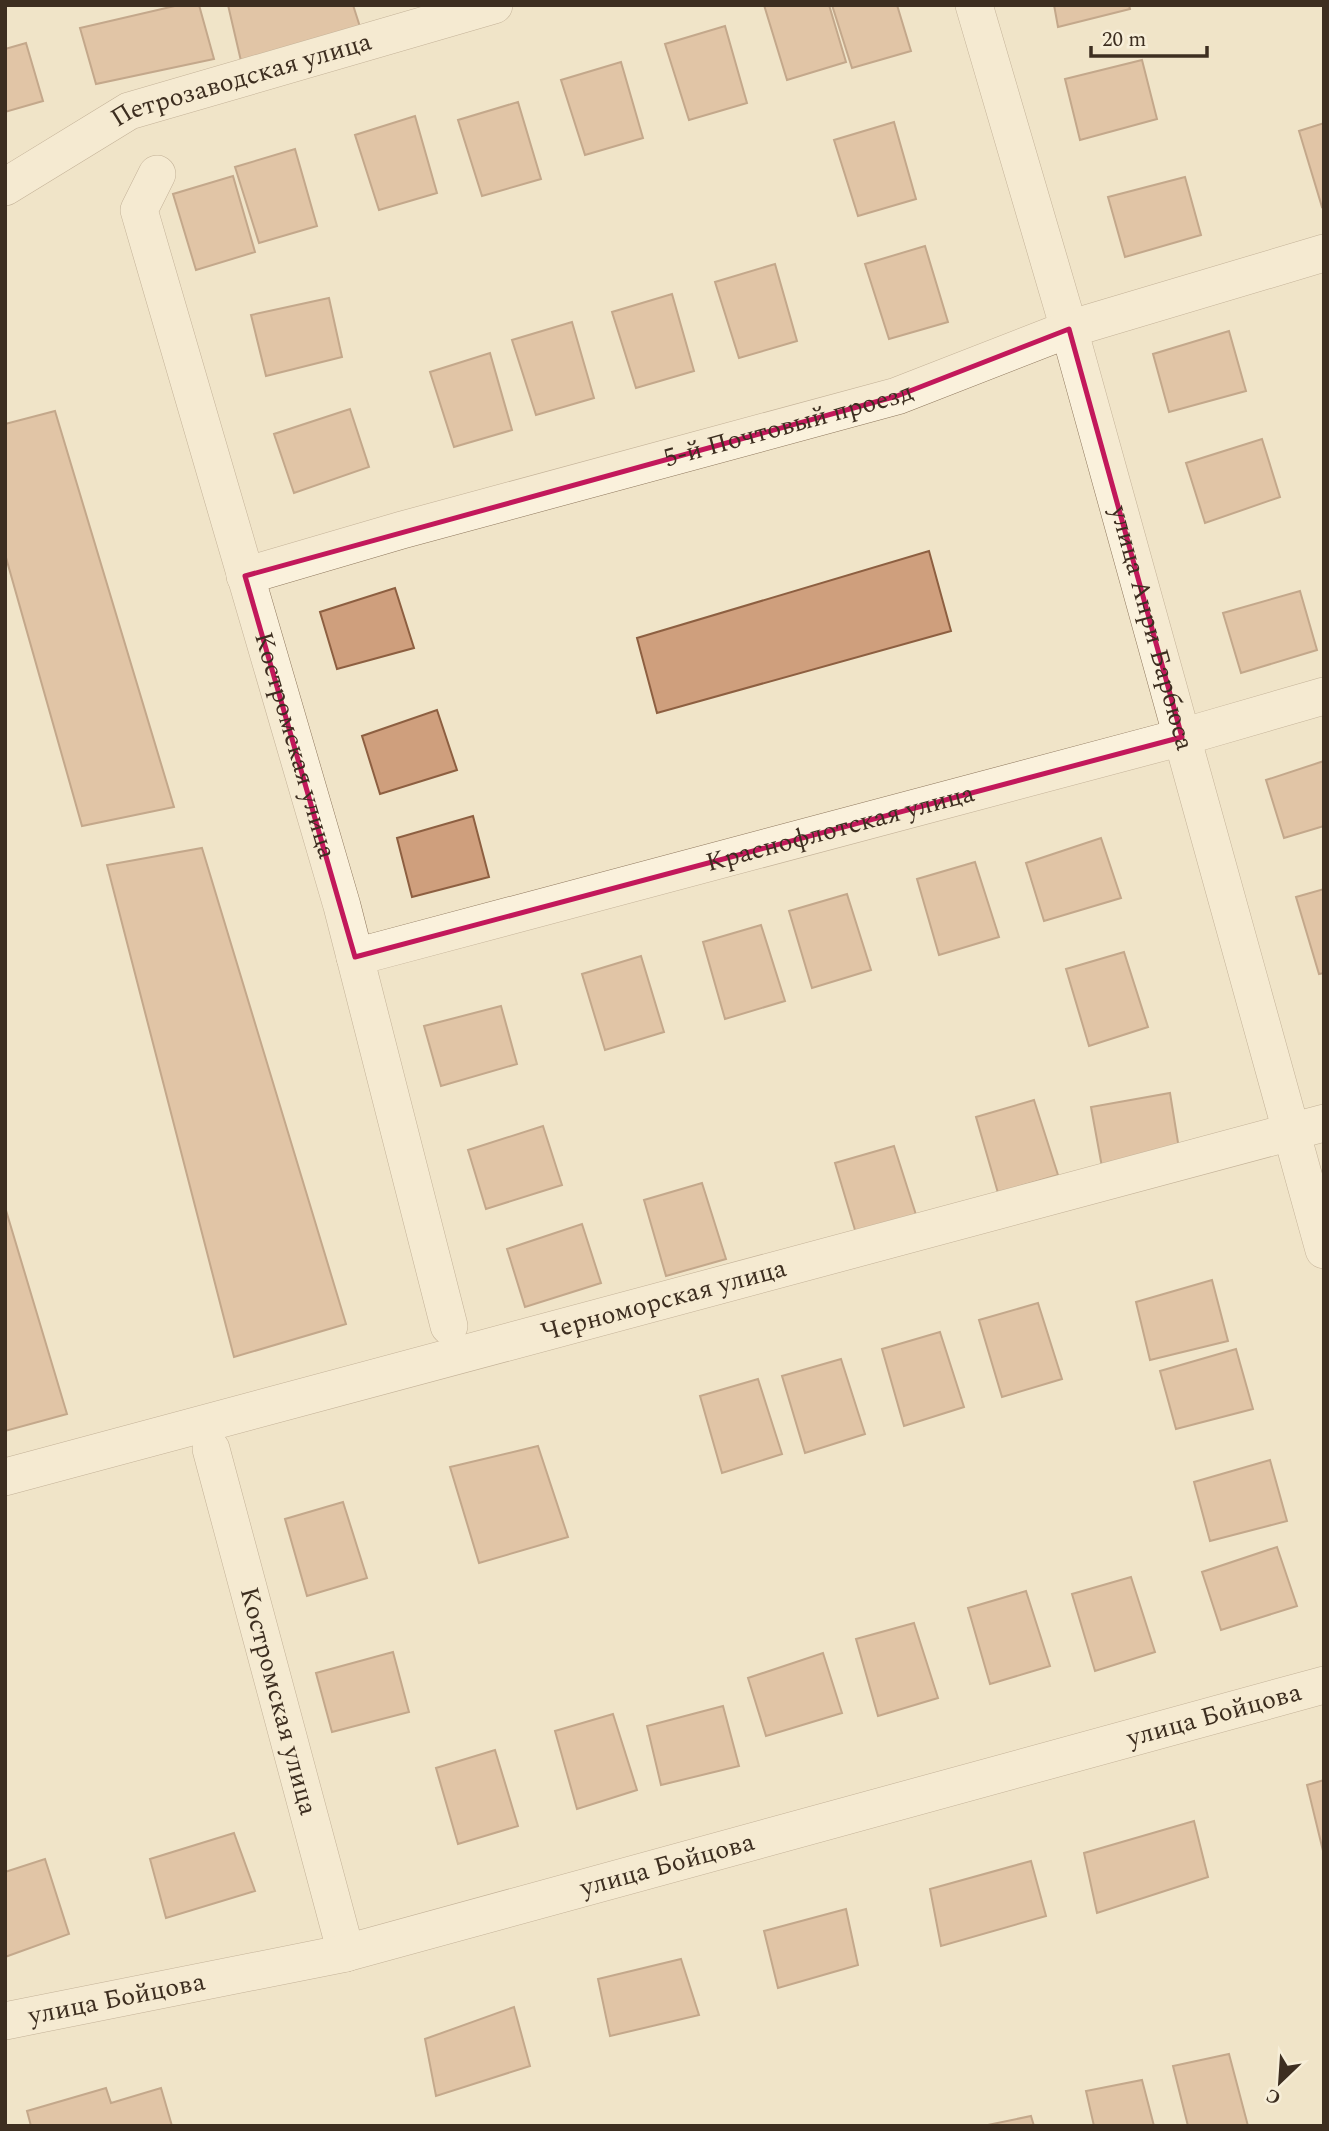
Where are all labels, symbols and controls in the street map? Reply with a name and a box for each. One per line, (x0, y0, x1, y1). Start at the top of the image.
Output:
scale bar (1091, 14, 1206, 58)
street label: Петрозаводская улица (103, 21, 377, 138)
text: 20 m (1102, 24, 1146, 56)
street label: 5-й Почтовый проезд (659, 372, 919, 478)
street label: улица Анри Барбюса (1099, 500, 1205, 755)
street label: Костромская улица (243, 627, 347, 864)
street label: Краснофлотская улица (701, 773, 979, 883)
street label: Черноморская улица (536, 1248, 791, 1352)
street label: Костромская улица (229, 1583, 328, 1820)
street label: улица Бойцова (1121, 1672, 1306, 1758)
street label: улица Бойцова (575, 1822, 760, 1908)
street label: улица Бойцова (24, 1961, 209, 2036)
north arrow (1245, 2047, 1315, 2117)
text: С (1261, 2080, 1286, 2112)

